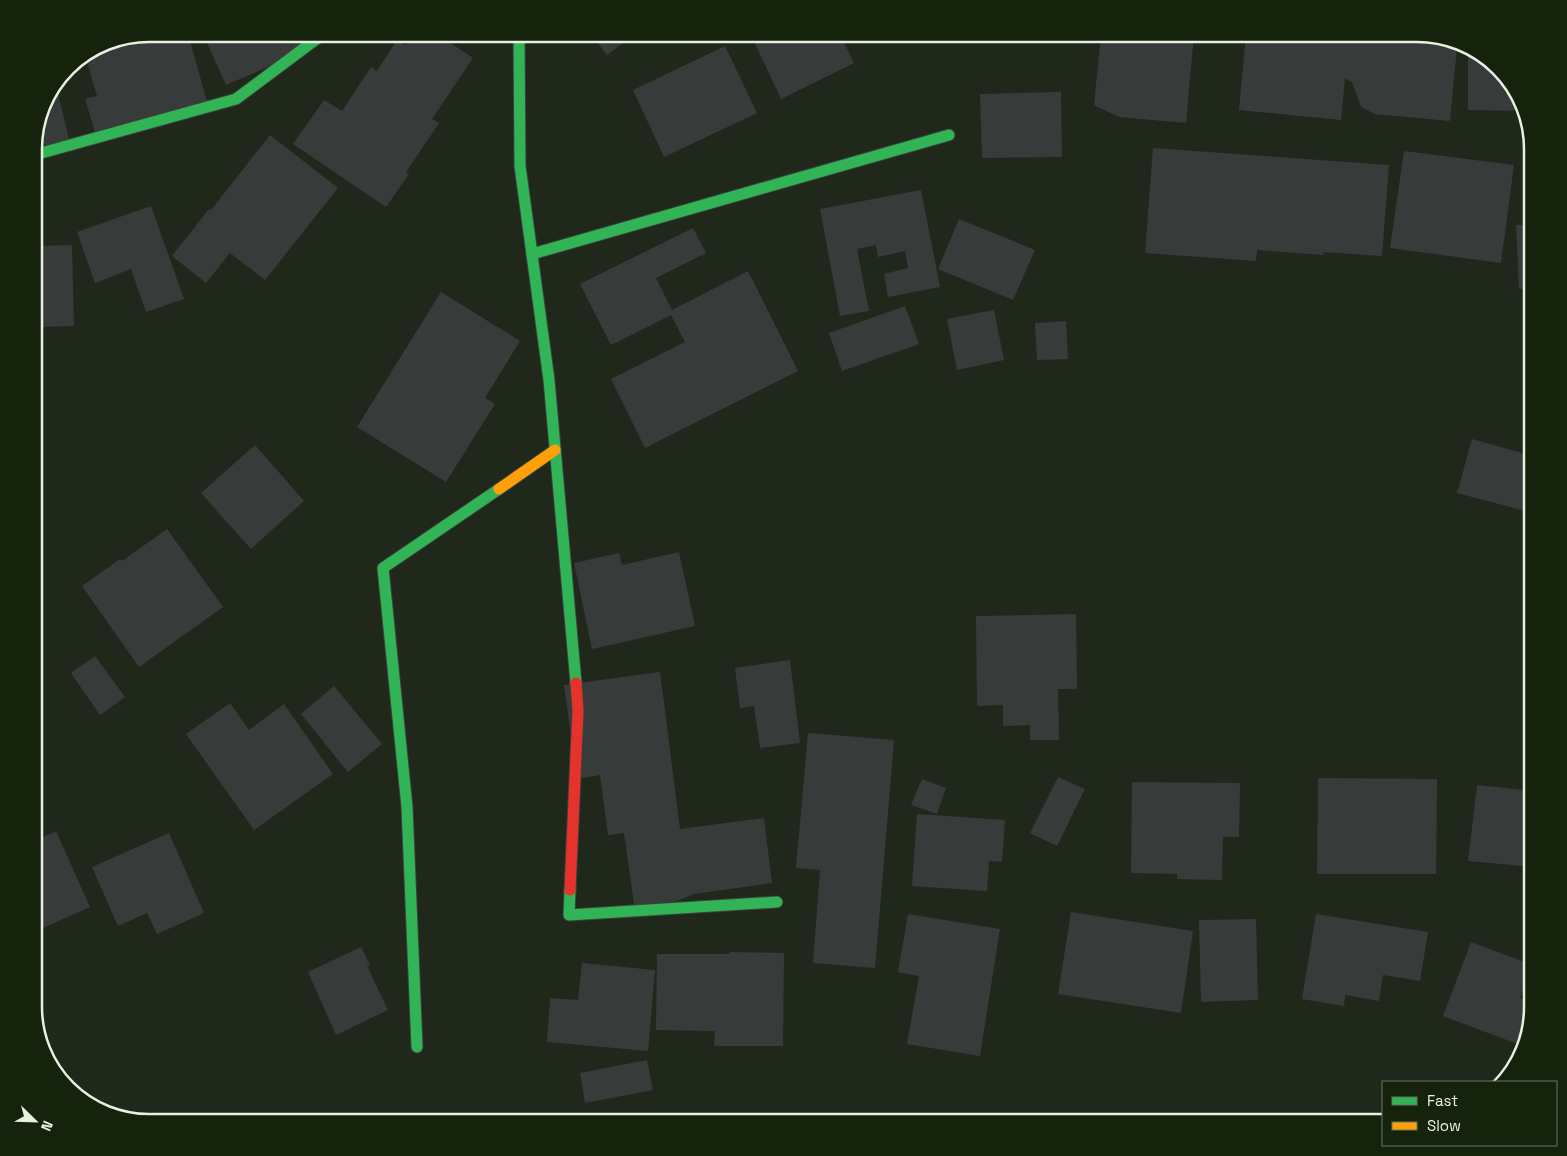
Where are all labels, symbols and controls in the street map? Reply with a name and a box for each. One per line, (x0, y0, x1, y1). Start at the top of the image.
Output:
legend (1382, 1081, 1557, 1146)
text: Fast (1427, 1091, 1458, 1110)
north arrow (10, 1096, 60, 1146)
text: Slow (1427, 1116, 1461, 1135)
text: N (37, 1118, 57, 1134)

